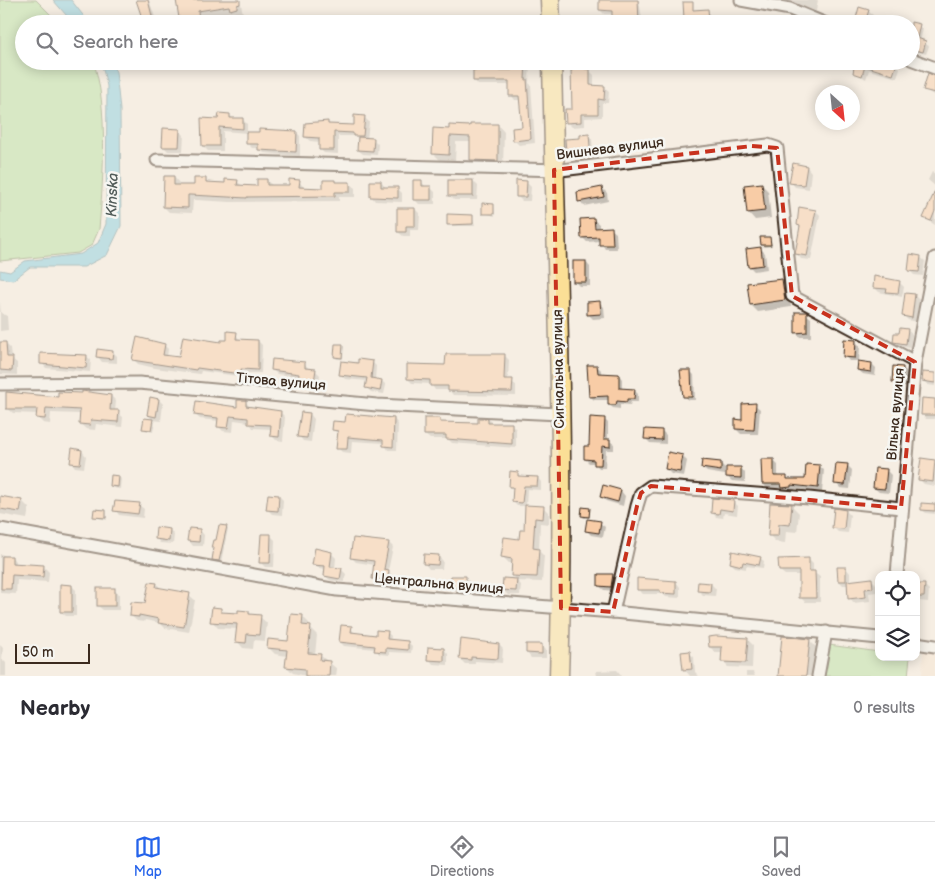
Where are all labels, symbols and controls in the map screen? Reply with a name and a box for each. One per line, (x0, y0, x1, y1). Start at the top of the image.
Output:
search box (15, 15, 920, 70)
icon: search (33, 29, 61, 57)
text: Search here (73, 31, 178, 54)
north arrow (815, 85, 860, 130)
street label: Вишнева вулиця (555, 133, 665, 164)
water label: Kinska (102, 173, 123, 218)
street label: Сигнальна вулиця (549, 309, 568, 429)
street label: Вільна вулиця (883, 367, 908, 461)
street label: Тітова вулиця (235, 369, 327, 394)
street label: Центральна вулиця (374, 569, 504, 598)
map controls (875, 571, 920, 661)
button: locate (875, 571, 920, 616)
button: layers (875, 616, 920, 661)
scale bar (15, 641, 90, 664)
text: 50 m (22, 644, 54, 661)
text: Nearby (20, 696, 90, 721)
text: 0 results (853, 699, 915, 718)
tab: Map (134, 833, 162, 880)
tab: Directions (430, 833, 494, 880)
tab: Saved (762, 833, 801, 880)

